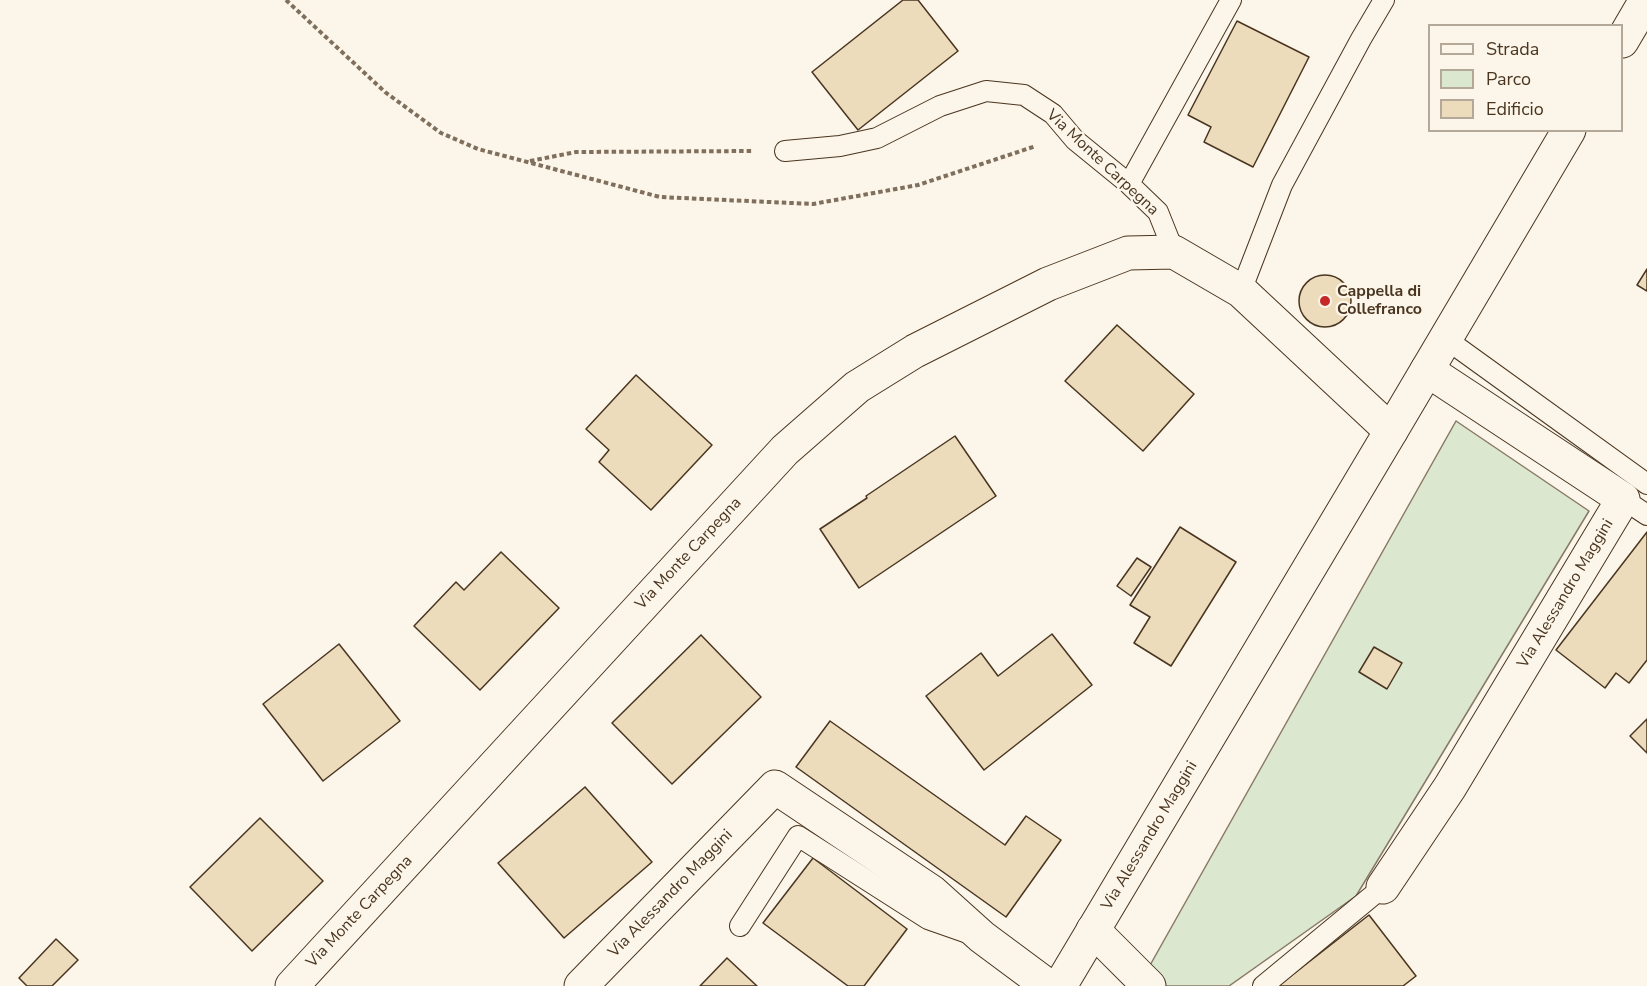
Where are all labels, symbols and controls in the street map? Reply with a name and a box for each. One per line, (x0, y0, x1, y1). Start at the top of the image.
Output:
legend (1428, 24, 1623, 132)
text: Strada (1486, 37, 1539, 61)
text: Parco (1486, 67, 1531, 91)
text: Edificio (1486, 97, 1544, 121)
street label: Via Monte Carpegna (1042, 106, 1162, 220)
place label: Cappella di Collefranco (1337, 282, 1422, 320)
marker: Cappella di Collefranco (1318, 294, 1332, 308)
street label: Via Monte Carpegna (632, 494, 746, 614)
street label: Via Alessandro Maggini (1514, 516, 1618, 672)
street label: Via Alessandro Maggini (1098, 758, 1202, 914)
street label: Via Alessandro Maggini (605, 826, 737, 962)
street label: Via Monte Carpegna (303, 852, 417, 972)

